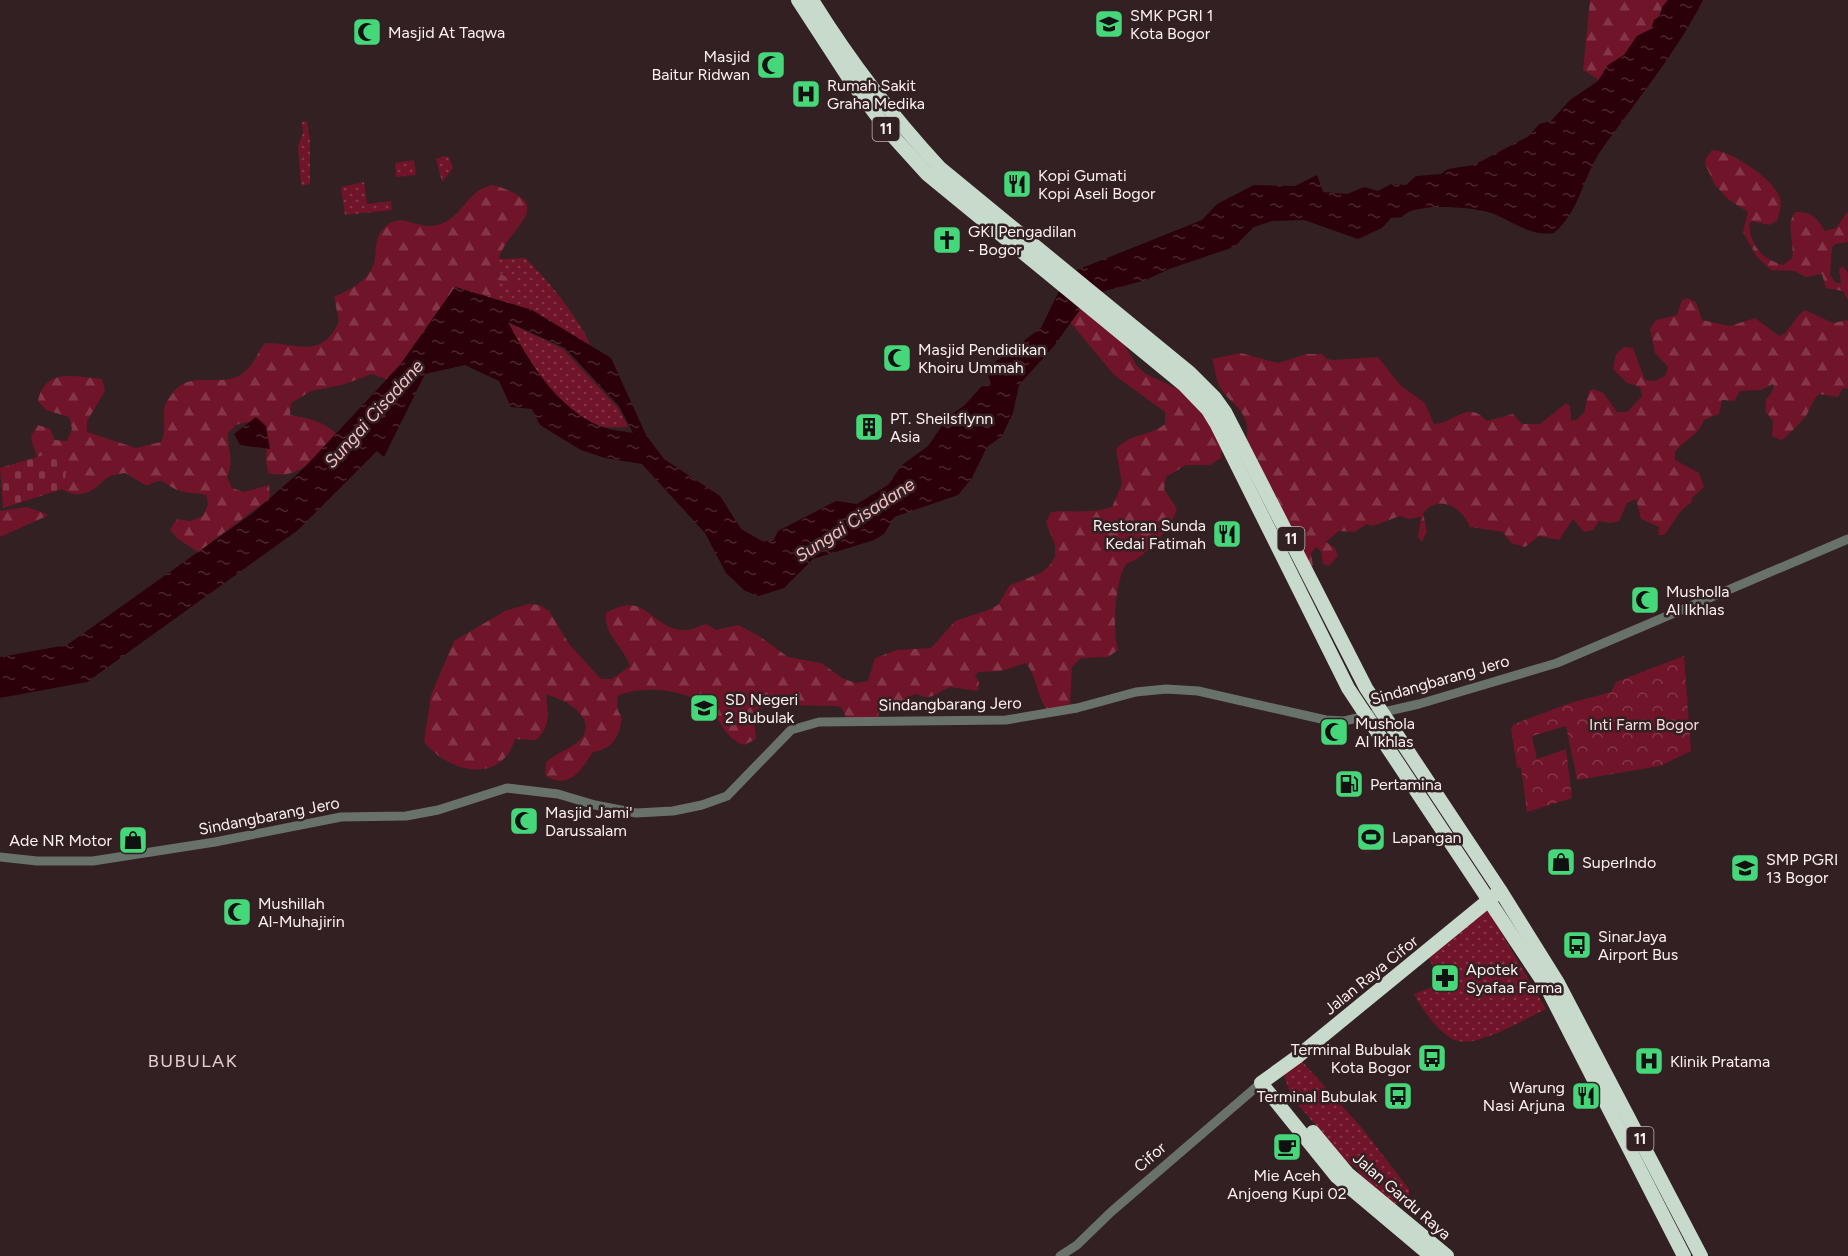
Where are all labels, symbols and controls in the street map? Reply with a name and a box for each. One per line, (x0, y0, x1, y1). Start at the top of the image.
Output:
place label: SMK PGRI 1 Kota Bogor (1130, 6, 1213, 43)
school or university icon: SMK PGRI 1 Kota Bogor (1093, 8, 1125, 40)
mosque icon: Masjid At Taqwa (351, 16, 383, 48)
place label: Masjid At Taqwa (388, 23, 505, 42)
place label: Masjid Baitur Ridwan (651, 47, 750, 84)
mosque icon: Masjid Baitur Ridwan (755, 49, 787, 81)
place label: Rumah Sakit Graha Medika (827, 76, 925, 113)
hospital icon: Rumah Sakit Graha Medika (790, 78, 822, 110)
road number: 11 (872, 117, 900, 141)
place label: Kopi Gumati Kopi Aseli Bogor (1038, 166, 1156, 203)
restaurant icon: Kopi Gumati Kopi Aseli Bogor (1001, 168, 1033, 200)
place label: GKI Pengadilan - Bogor (968, 222, 1076, 259)
church icon: GKI Pengadilan - Bogor (931, 224, 963, 256)
place label: Masjid Pendidikan Khoiru Ummah (918, 340, 1046, 377)
mosque icon: Masjid Pendidikan Khoiru Ummah (881, 342, 913, 374)
water label: Sungai Cisadane (320, 355, 428, 473)
place label: PT. Sheilsflynn Asia (890, 409, 993, 446)
building icon: PT. Sheilsflynn Asia (853, 411, 885, 443)
water label: Sungai Cisadane (791, 473, 919, 567)
place label: Restoran Sunda Kedai Fatimah (1093, 516, 1206, 553)
restaurant icon: Restoran Sunda Kedai Fatimah (1211, 518, 1243, 550)
road number: 11 (1278, 527, 1304, 551)
place label: Musholla Al Ikhlas (1666, 582, 1729, 619)
mosque icon: Musholla Al Ikhlas (1629, 584, 1661, 616)
street label: Sindangbarang Jero (1368, 651, 1512, 709)
place label: SD Negeri 2 Bubulak (725, 690, 798, 727)
school or university icon: SD Negeri 2 Bubulak (688, 692, 720, 724)
street label: Sindangbarang Jero (878, 693, 1022, 715)
place label: Mushola Al Ikhlas (1355, 714, 1415, 751)
park label: Inti Farm Bogor (1589, 715, 1700, 734)
mosque icon: Mushola Al Ikhlas (1318, 716, 1350, 748)
fuel station icon: Pertamina (1333, 768, 1365, 800)
place label: Pertamina (1370, 775, 1442, 794)
street label: Sindangbarang Jero (197, 793, 341, 839)
place label: Masjid Jami' Darussalam (545, 803, 632, 840)
mosque icon: Masjid Jami' Darussalam (508, 805, 540, 837)
sports icon: Lapangan (1355, 821, 1387, 853)
shop icon: Ade NR Motor (117, 824, 149, 856)
place label: Lapangan (1392, 828, 1462, 847)
place label: Ade NR Motor (9, 831, 113, 850)
shop icon: SuperIndo (1545, 846, 1577, 878)
place label: SMP PGRI 13 Bogor (1766, 850, 1838, 887)
school or university icon: SMP PGRI 13 Bogor (1729, 852, 1761, 884)
place label: SuperIndo (1582, 853, 1656, 872)
place label: Mushillah Al-Muhajirin (258, 894, 345, 931)
mosque icon: Mushillah Al-Muhajirin (221, 896, 253, 928)
place label: SinarJaya Airport Bus (1598, 927, 1678, 964)
bus stop icon: SinarJaya Airport Bus (1561, 929, 1593, 961)
street label: Jalan Raya Cifor (1320, 931, 1422, 1019)
place label: Apotek Syafaa Farma (1466, 960, 1562, 997)
pharmacy icon: Apotek Syafaa Farma (1429, 962, 1461, 994)
place label: Terminal Bubulak Kota Bogor (1291, 1040, 1412, 1077)
bus stop icon: Terminal Bubulak Kota Bogor (1416, 1042, 1448, 1074)
hospital icon: Klinik Pratama (1633, 1045, 1665, 1077)
district label: BUBULAK (148, 1050, 238, 1072)
place label: Klinik Pratama (1670, 1052, 1770, 1071)
place label: Warung Nasi Arjuna (1483, 1078, 1565, 1115)
bus stop icon: Terminal Bubulak (1382, 1080, 1414, 1112)
restaurant icon: Warung Nasi Arjuna (1570, 1080, 1602, 1112)
place label: Terminal Bubulak (1257, 1087, 1377, 1106)
road number: 11 (1626, 1127, 1654, 1151)
cafe icon: Mie Aceh Anjoeng Kupi 02 (1271, 1131, 1303, 1163)
street label: Cifor (1130, 1138, 1170, 1176)
street label: Jalan Gardu Raya (1349, 1148, 1455, 1244)
place label: Mie Aceh Anjoeng Kupi 02 (1227, 1166, 1347, 1203)

